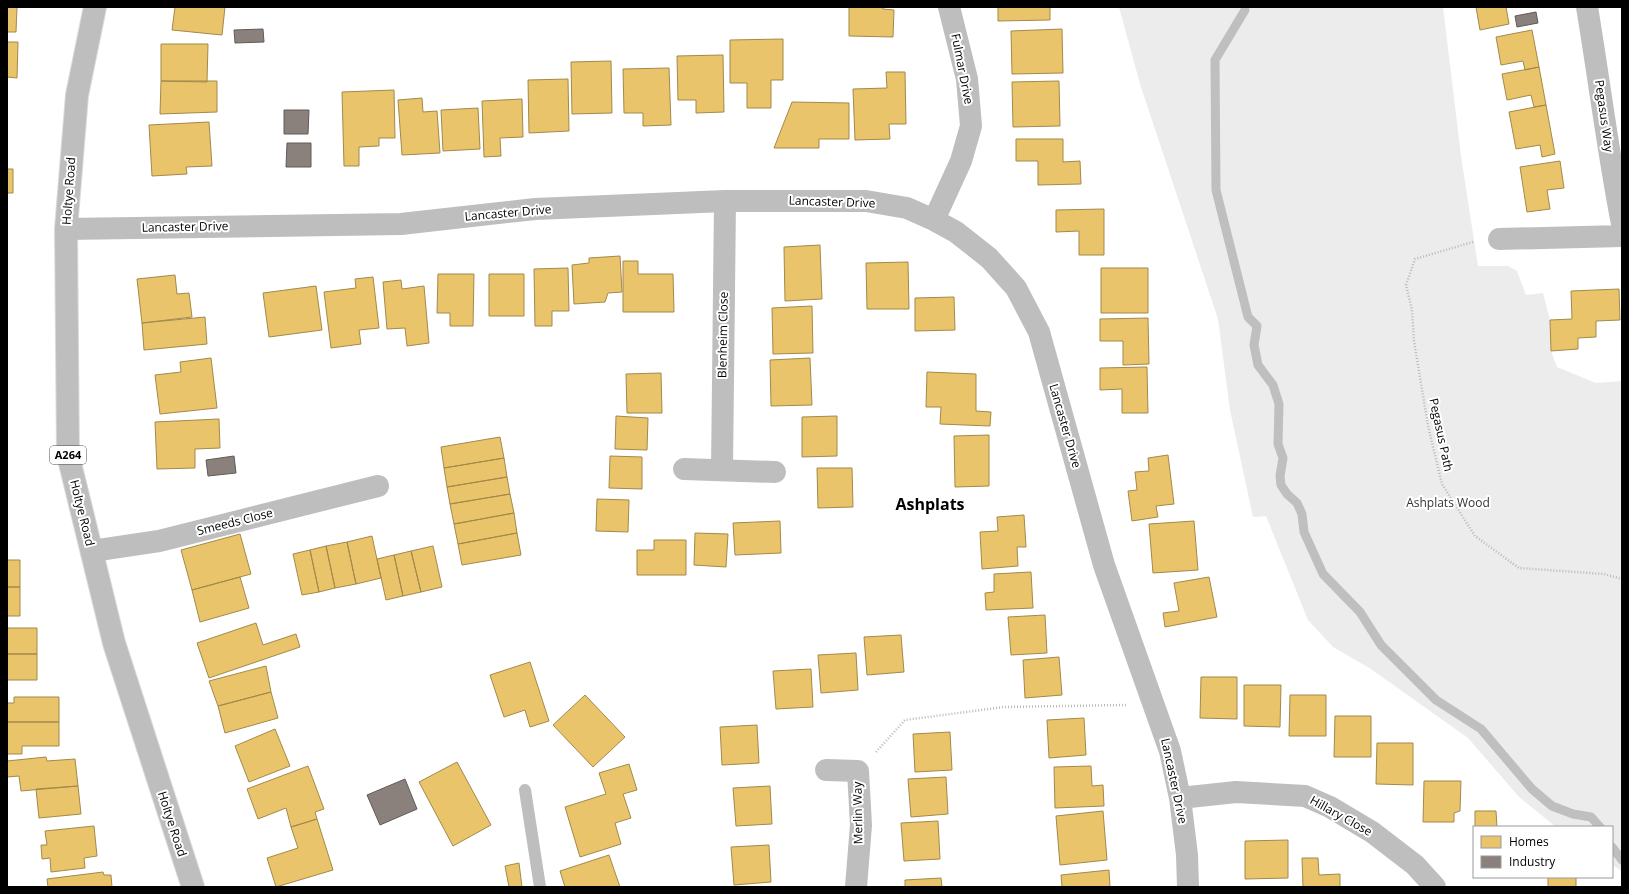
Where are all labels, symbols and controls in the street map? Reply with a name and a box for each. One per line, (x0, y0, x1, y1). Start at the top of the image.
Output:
street label: Fulmar Drive (947, 32, 978, 106)
street label: Pegasus Way (1591, 79, 1618, 154)
street label: Holtye Road (58, 157, 79, 225)
street label: Lancaster Drive (788, 191, 876, 212)
street label: Lancaster Drive (464, 200, 552, 225)
street label: Lancaster Drive (141, 217, 229, 236)
street label: Blenheim Close (713, 291, 732, 378)
street label: Lancaster Drive (1045, 382, 1086, 470)
street label: Pegasus Path (1425, 397, 1458, 473)
road number: A264 (50, 446, 86, 464)
street label: Holtye Road (66, 478, 99, 548)
district label: Ashplats (895, 493, 965, 515)
park label: Ashplats Wood (1406, 494, 1490, 511)
street label: Smeeds Close (195, 504, 275, 539)
street label: Lancaster Drive (1157, 737, 1192, 825)
street label: Merlin Way (848, 781, 867, 845)
street label: Holtye Road (154, 789, 191, 859)
street label: Hillary Close (1307, 791, 1376, 840)
legend (1473, 826, 1613, 878)
text: Homes (1509, 833, 1549, 850)
text: Industry (1509, 853, 1556, 870)

